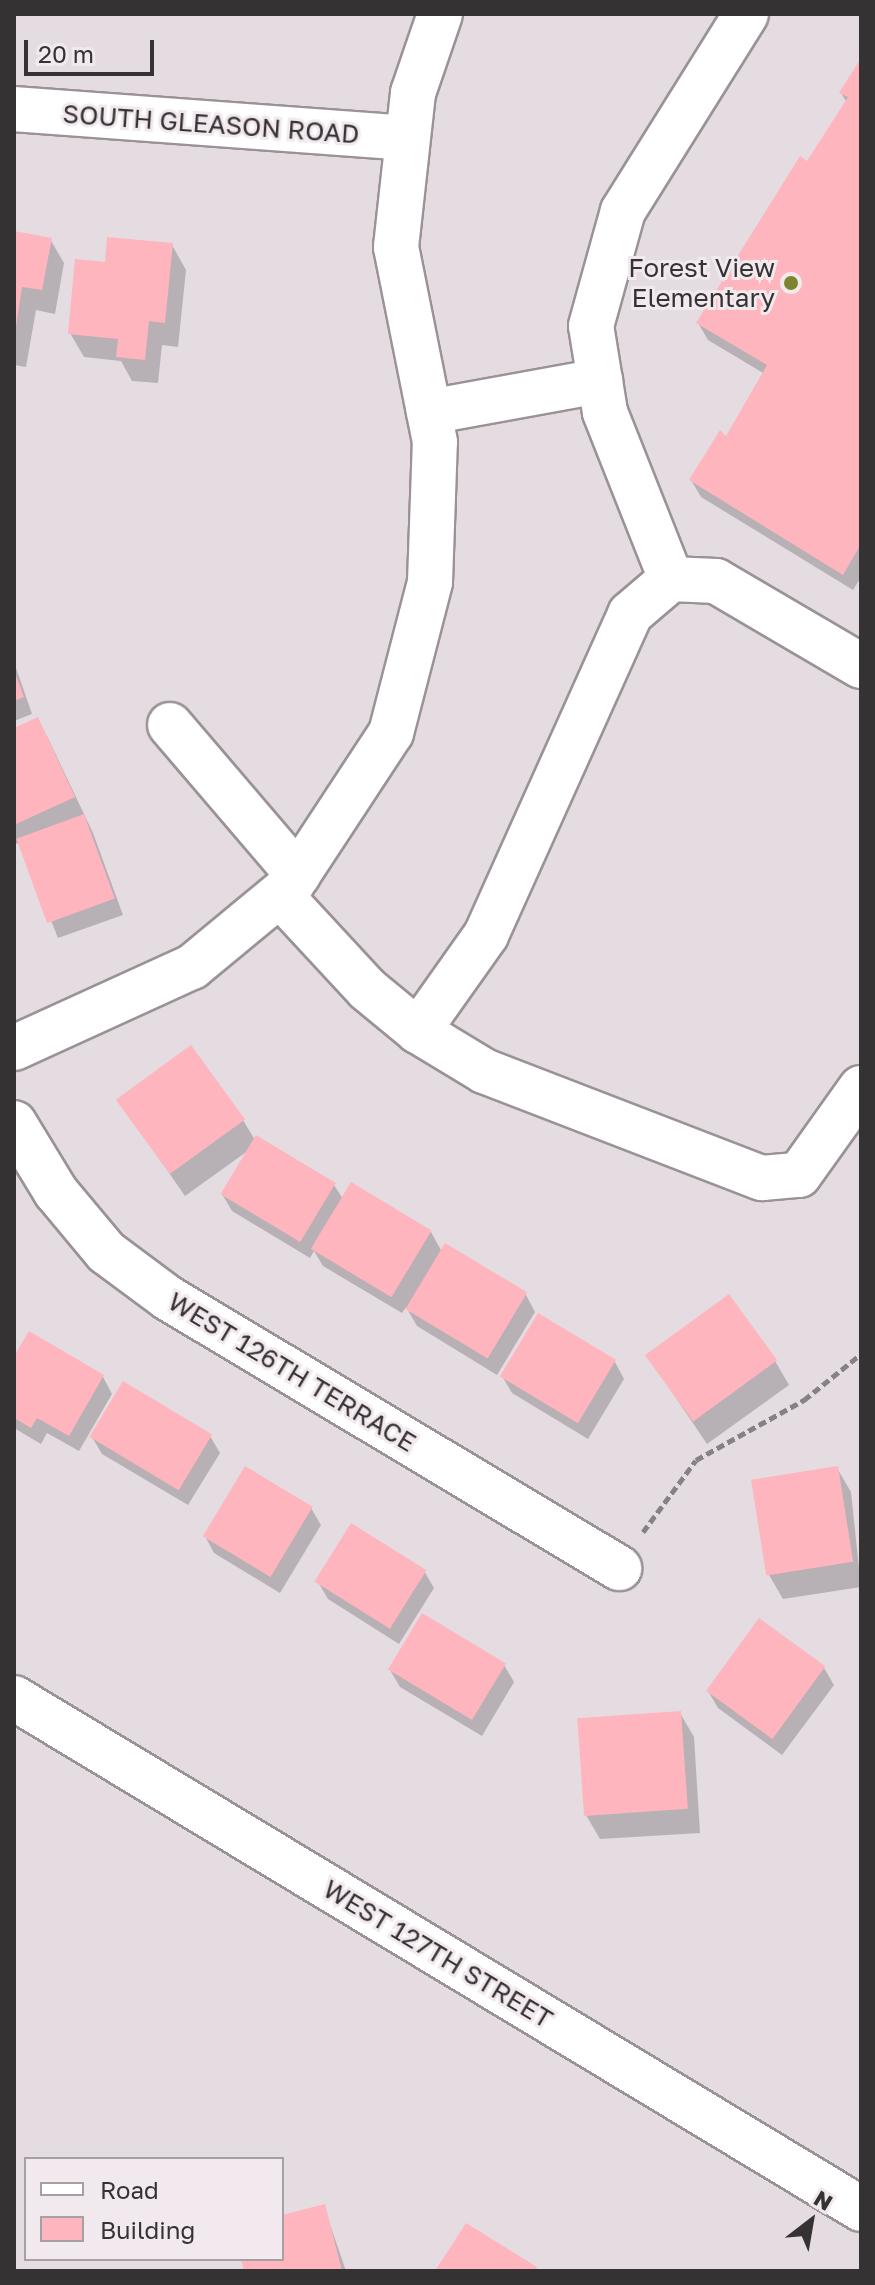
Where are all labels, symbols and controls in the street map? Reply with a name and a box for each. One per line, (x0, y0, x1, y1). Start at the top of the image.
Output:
scale bar (28, 24, 158, 74)
text: 20 m (38, 39, 94, 68)
street label: SOUTH GLEASON ROAD (61, 98, 361, 150)
place label: Forest View Elementary (628, 252, 775, 314)
marker: Forest View Elementary (782, 274, 800, 292)
street label: WEST 126TH TERRACE (163, 1286, 421, 1458)
street label: WEST 127TH STREET (318, 1873, 558, 2035)
legend (24, 2157, 284, 2261)
text: Road (100, 2175, 159, 2204)
north arrow (771, 2181, 851, 2261)
text: N (809, 2184, 838, 2216)
text: Building (100, 2215, 195, 2244)

